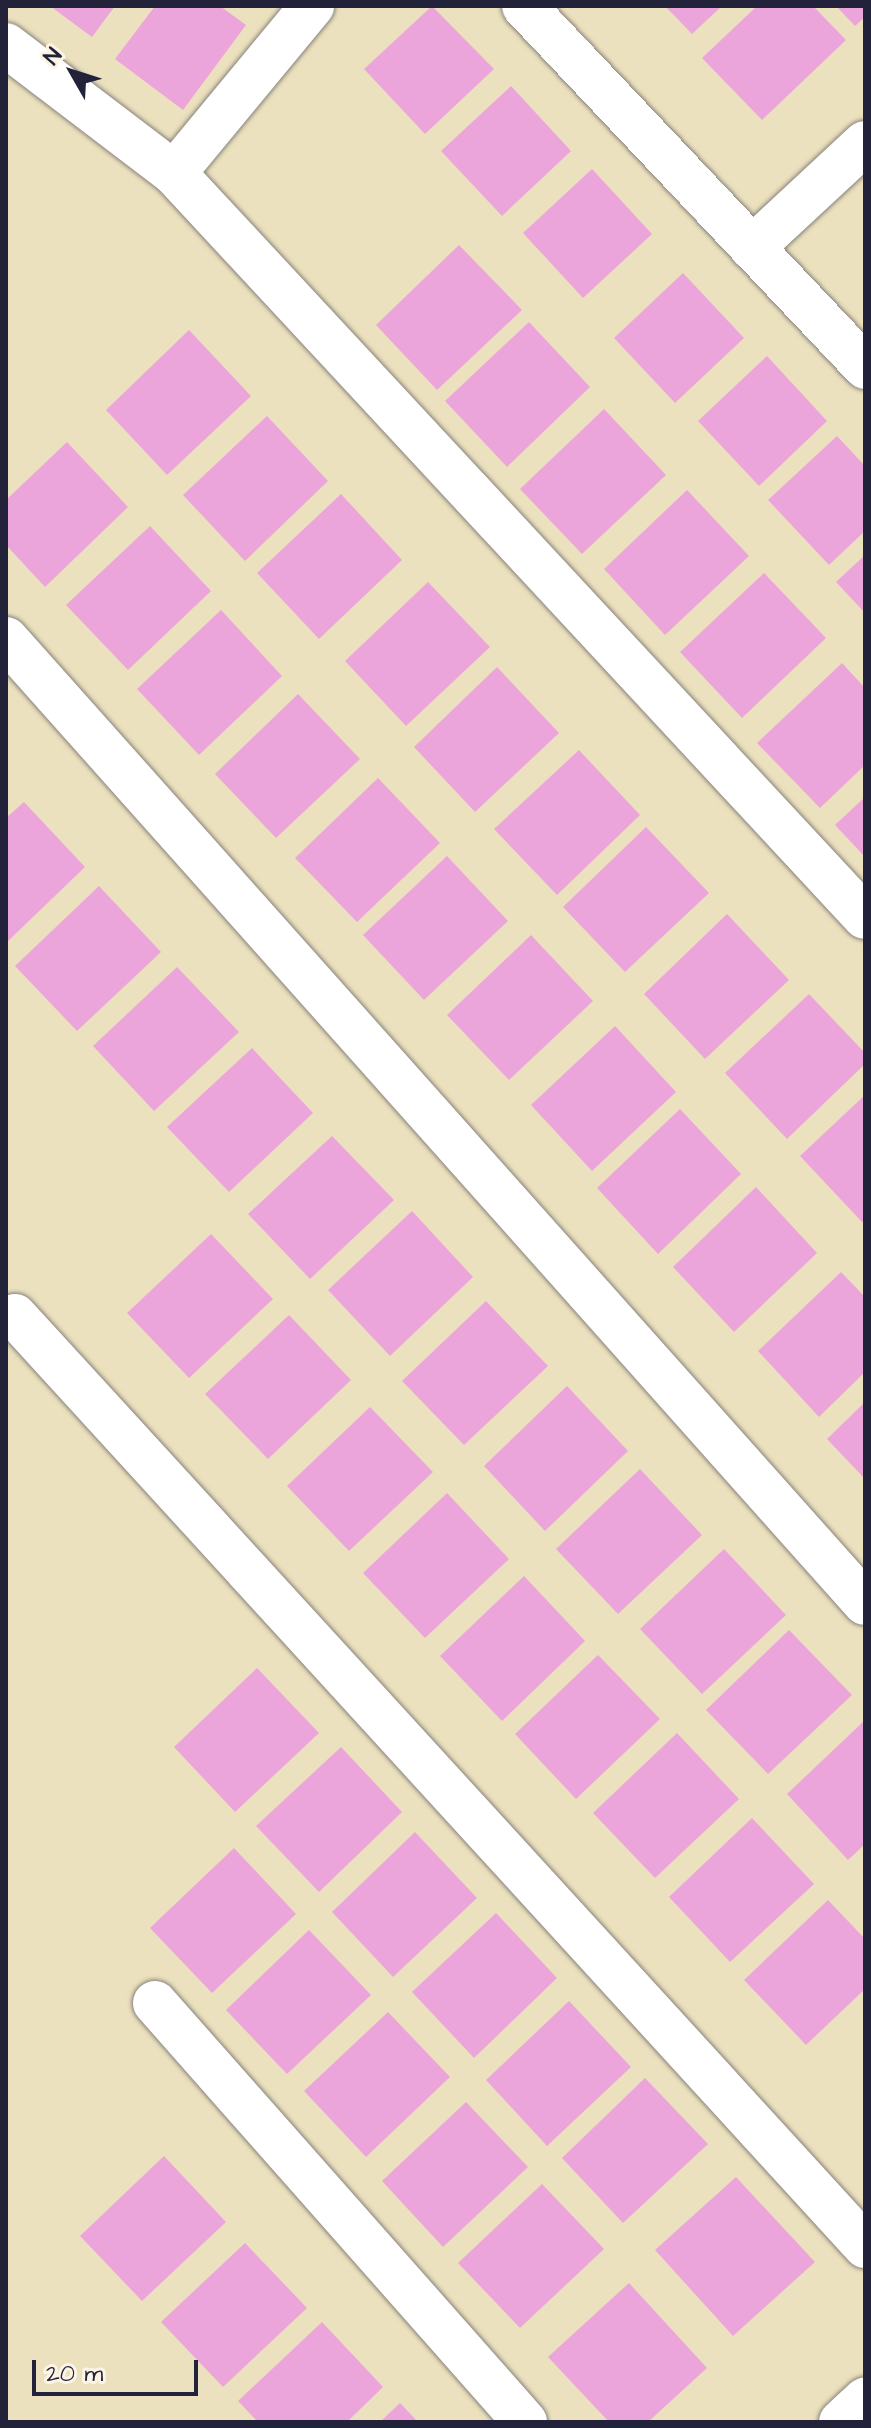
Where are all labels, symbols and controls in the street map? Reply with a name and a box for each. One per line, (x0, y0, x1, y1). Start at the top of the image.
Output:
north arrow (32, 32, 112, 112)
text: N (37, 41, 69, 72)
scale bar (36, 2344, 202, 2394)
text: 20 m (46, 2357, 103, 2391)

